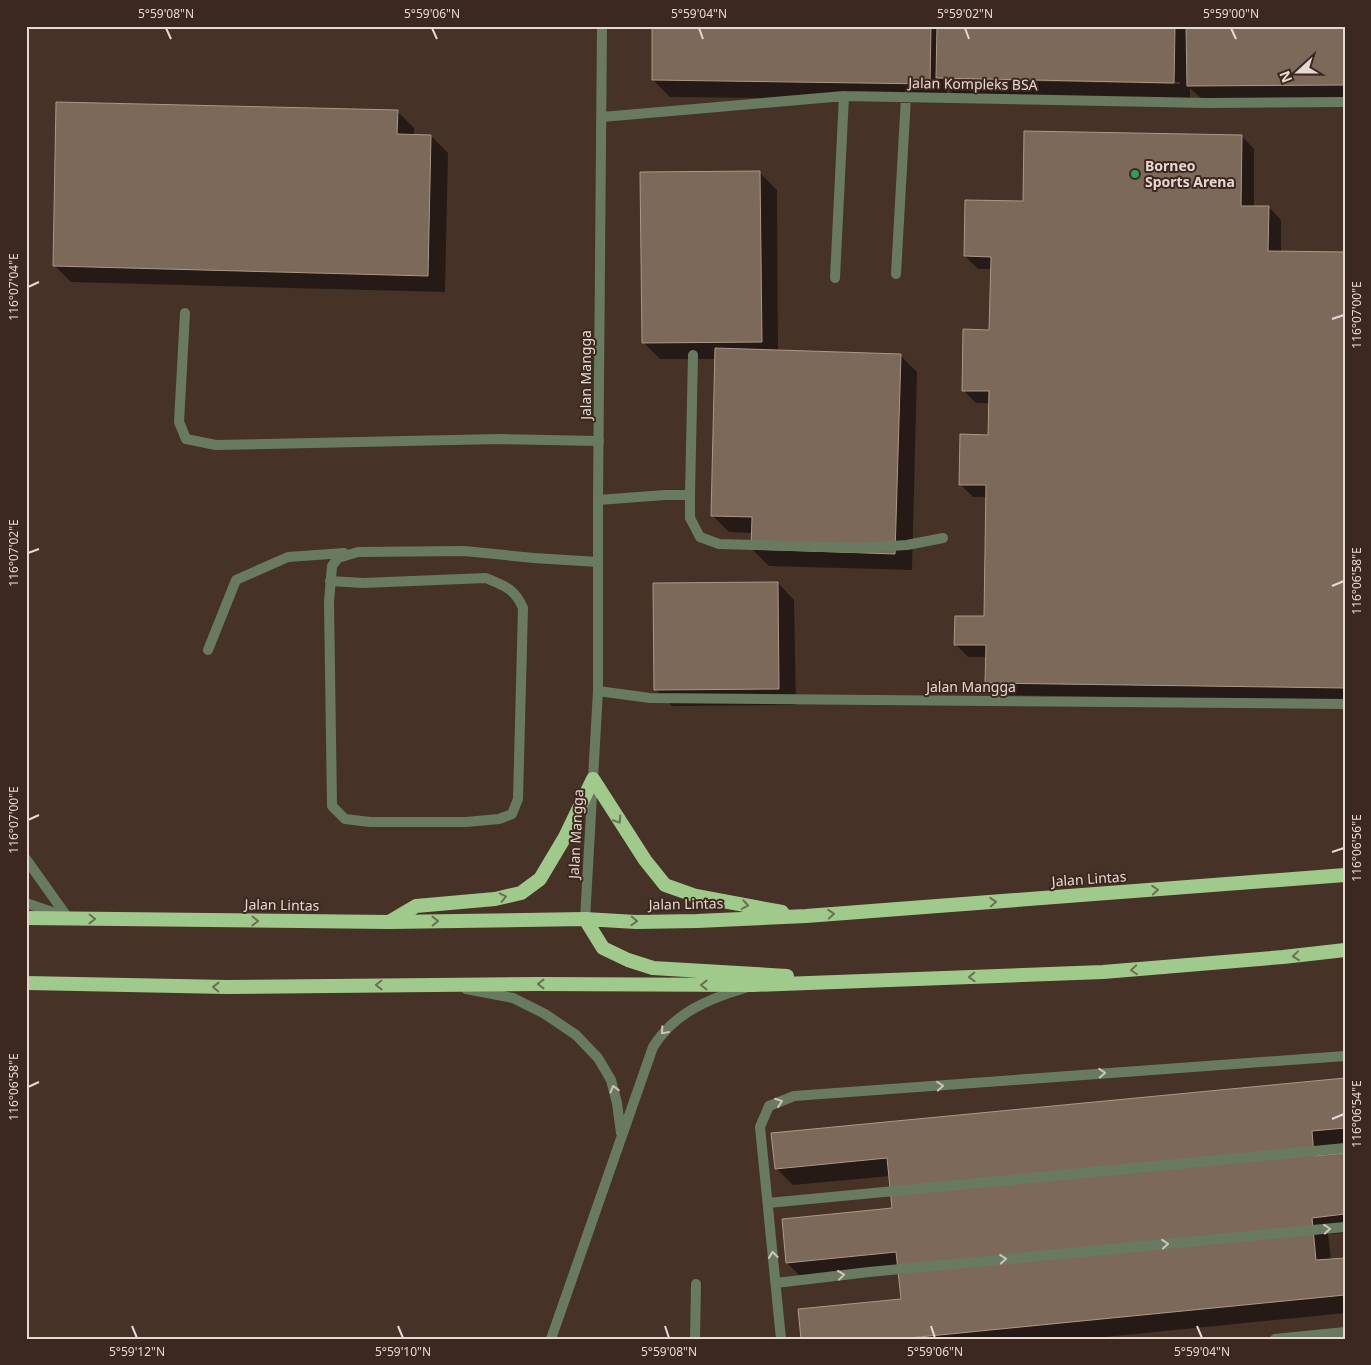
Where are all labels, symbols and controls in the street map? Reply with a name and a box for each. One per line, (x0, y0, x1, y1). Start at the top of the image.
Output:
text: 5°59'08"N (138, 5, 194, 22)
text: 5°59'06"N (404, 5, 460, 22)
text: 5°59'04"N (671, 5, 727, 22)
text: 5°59'02"N (937, 5, 993, 22)
text: 5°59'00"N (1203, 5, 1259, 22)
north arrow (1274, 48, 1324, 98)
text: N (1274, 68, 1296, 86)
street label: Jalan Kompleks BSA (906, 73, 1038, 94)
place label: Borneo Sports Arena (1145, 156, 1235, 191)
marker: Borneo Sports Arena (1129, 168, 1141, 180)
text: 116°07'04"E (5, 253, 22, 321)
text: 116°07'00"E (1348, 281, 1365, 349)
street label: Jalan Mangga (576, 330, 595, 422)
text: 116°07'02"E (5, 519, 22, 587)
text: 116°06'58"E (1348, 547, 1365, 615)
street label: Jalan Mangga (924, 677, 1016, 696)
text: 116°07'00"E (5, 786, 22, 854)
street label: Jalan Mangga (564, 789, 587, 881)
text: 116°06'56"E (1348, 814, 1365, 882)
one-way arrow (612, 815, 622, 824)
street label: Jalan Lintas (1049, 866, 1127, 891)
one-way arrow (1151, 885, 1159, 896)
one-way arrow (498, 892, 507, 903)
street label: Jalan Lintas (647, 893, 724, 914)
street label: Jalan Lintas (243, 894, 320, 915)
one-way arrow (989, 897, 997, 908)
one-way arrow (741, 899, 749, 910)
one-way arrow (827, 909, 835, 920)
one-way arrow (89, 913, 97, 924)
one-way arrow (252, 916, 259, 926)
one-way arrow (432, 916, 439, 926)
one-way arrow (630, 916, 638, 927)
one-way arrow (1292, 950, 1300, 961)
one-way arrow (1130, 964, 1138, 975)
one-way arrow (968, 972, 976, 982)
one-way arrow (375, 979, 383, 990)
one-way arrow (537, 979, 545, 989)
one-way arrow (700, 980, 708, 990)
one-way arrow (212, 982, 220, 992)
one-way arrow (661, 1025, 670, 1034)
text: 116°06'58"E (5, 1053, 22, 1121)
one-way arrow (1098, 1068, 1106, 1079)
one-way arrow (936, 1080, 944, 1091)
text: 116°06'54"E (1348, 1080, 1365, 1148)
one-way arrow (609, 1085, 619, 1093)
one-way arrow (774, 1098, 782, 1108)
one-way arrow (1323, 1224, 1331, 1235)
one-way arrow (1161, 1239, 1169, 1250)
one-way arrow (768, 1251, 779, 1259)
one-way arrow (999, 1254, 1007, 1265)
one-way arrow (838, 1270, 846, 1281)
text: 5°59'12"N (109, 1343, 165, 1360)
text: 5°59'10"N (375, 1343, 431, 1360)
text: 5°59'08"N (641, 1343, 697, 1360)
text: 5°59'06"N (907, 1343, 963, 1360)
text: 5°59'04"N (1174, 1343, 1230, 1360)

